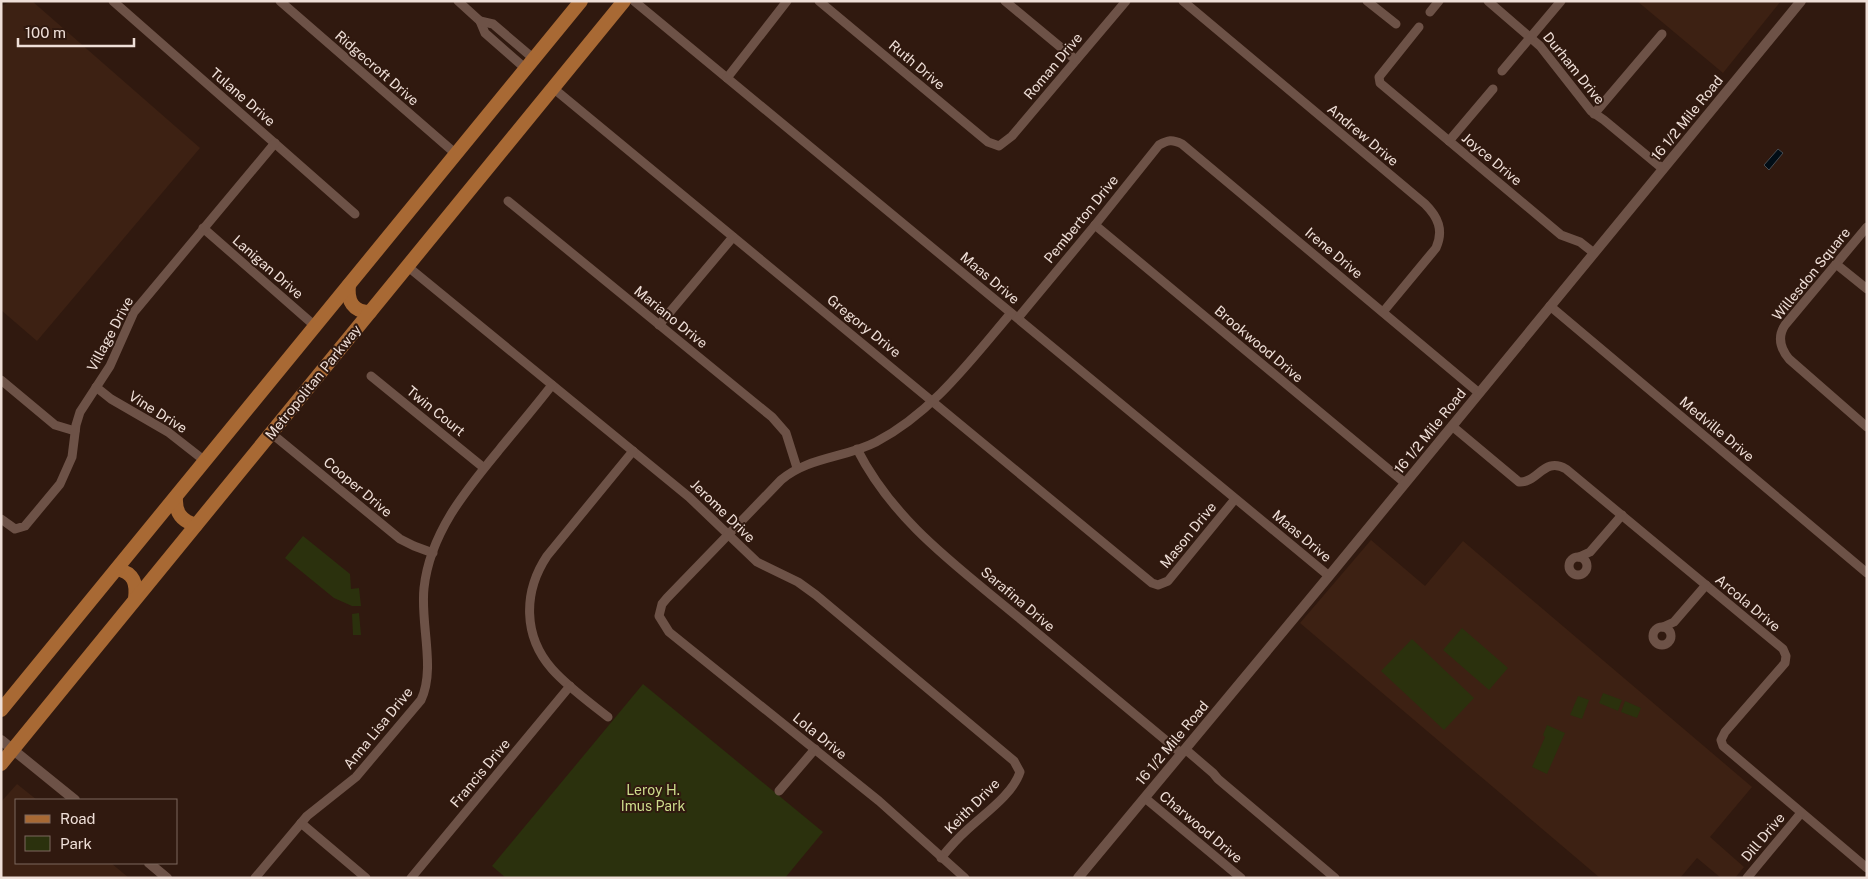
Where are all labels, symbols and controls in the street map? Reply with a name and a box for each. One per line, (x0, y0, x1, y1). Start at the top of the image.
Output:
scale bar (18, 15, 134, 47)
text: 100 m (25, 24, 66, 41)
street label: Ridgecroft Drive (332, 27, 422, 109)
street label: Roman Drive (1021, 29, 1086, 103)
street label: Durham Drive (1540, 29, 1608, 107)
street label: Ruth Drive (886, 37, 948, 93)
street label: Tulane Drive (207, 65, 279, 129)
street label: 16 1/2 Mile Road (1648, 72, 1726, 164)
street label: Andrew Drive (1324, 101, 1402, 169)
street label: Joyce Drive (1459, 129, 1525, 189)
street label: Pemberton Drive (1041, 172, 1121, 266)
street label: Irene Drive (1302, 224, 1366, 282)
street label: Willesdon Square (1769, 224, 1853, 323)
street label: Lanigan Drive (229, 232, 307, 302)
street label: Maas Drive (957, 249, 1023, 307)
street label: Mariano Drive (631, 283, 711, 351)
street label: Gregory Drive (824, 291, 904, 361)
street label: Village Drive (84, 294, 136, 374)
street label: Brookwood Drive (1212, 302, 1307, 386)
street label: Metropolitan Parkway (262, 321, 365, 443)
street label: Twin Court (404, 383, 468, 439)
street label: 16 1/2 Mile Road (1391, 385, 1469, 477)
street label: Vine Drive (126, 388, 190, 436)
street label: Medville Drive (1677, 393, 1757, 465)
street label: Cooper Drive (321, 454, 395, 520)
street label: Jerome Drive (687, 476, 759, 546)
street label: Mason Drive (1157, 499, 1219, 571)
street label: Maas Drive (1269, 507, 1335, 565)
street label: Sarafina Drive (978, 563, 1058, 635)
street label: Arcola Drive (1712, 571, 1784, 635)
street label: Anna Lisa Drive (340, 684, 416, 772)
street label: 16 1/2 Mile Road (1132, 698, 1212, 788)
street label: Lola Drive (790, 709, 850, 763)
street label: Francis Drive (447, 736, 513, 810)
street label: Keith Drive (941, 775, 1003, 837)
park label: Leroy H. Imus Park (621, 782, 685, 814)
street label: Charwood Drive (1156, 788, 1246, 866)
legend (15, 799, 178, 864)
street label: Dill Drive (1738, 809, 1788, 865)
text: Road (60, 810, 96, 827)
text: Park (60, 835, 92, 852)

